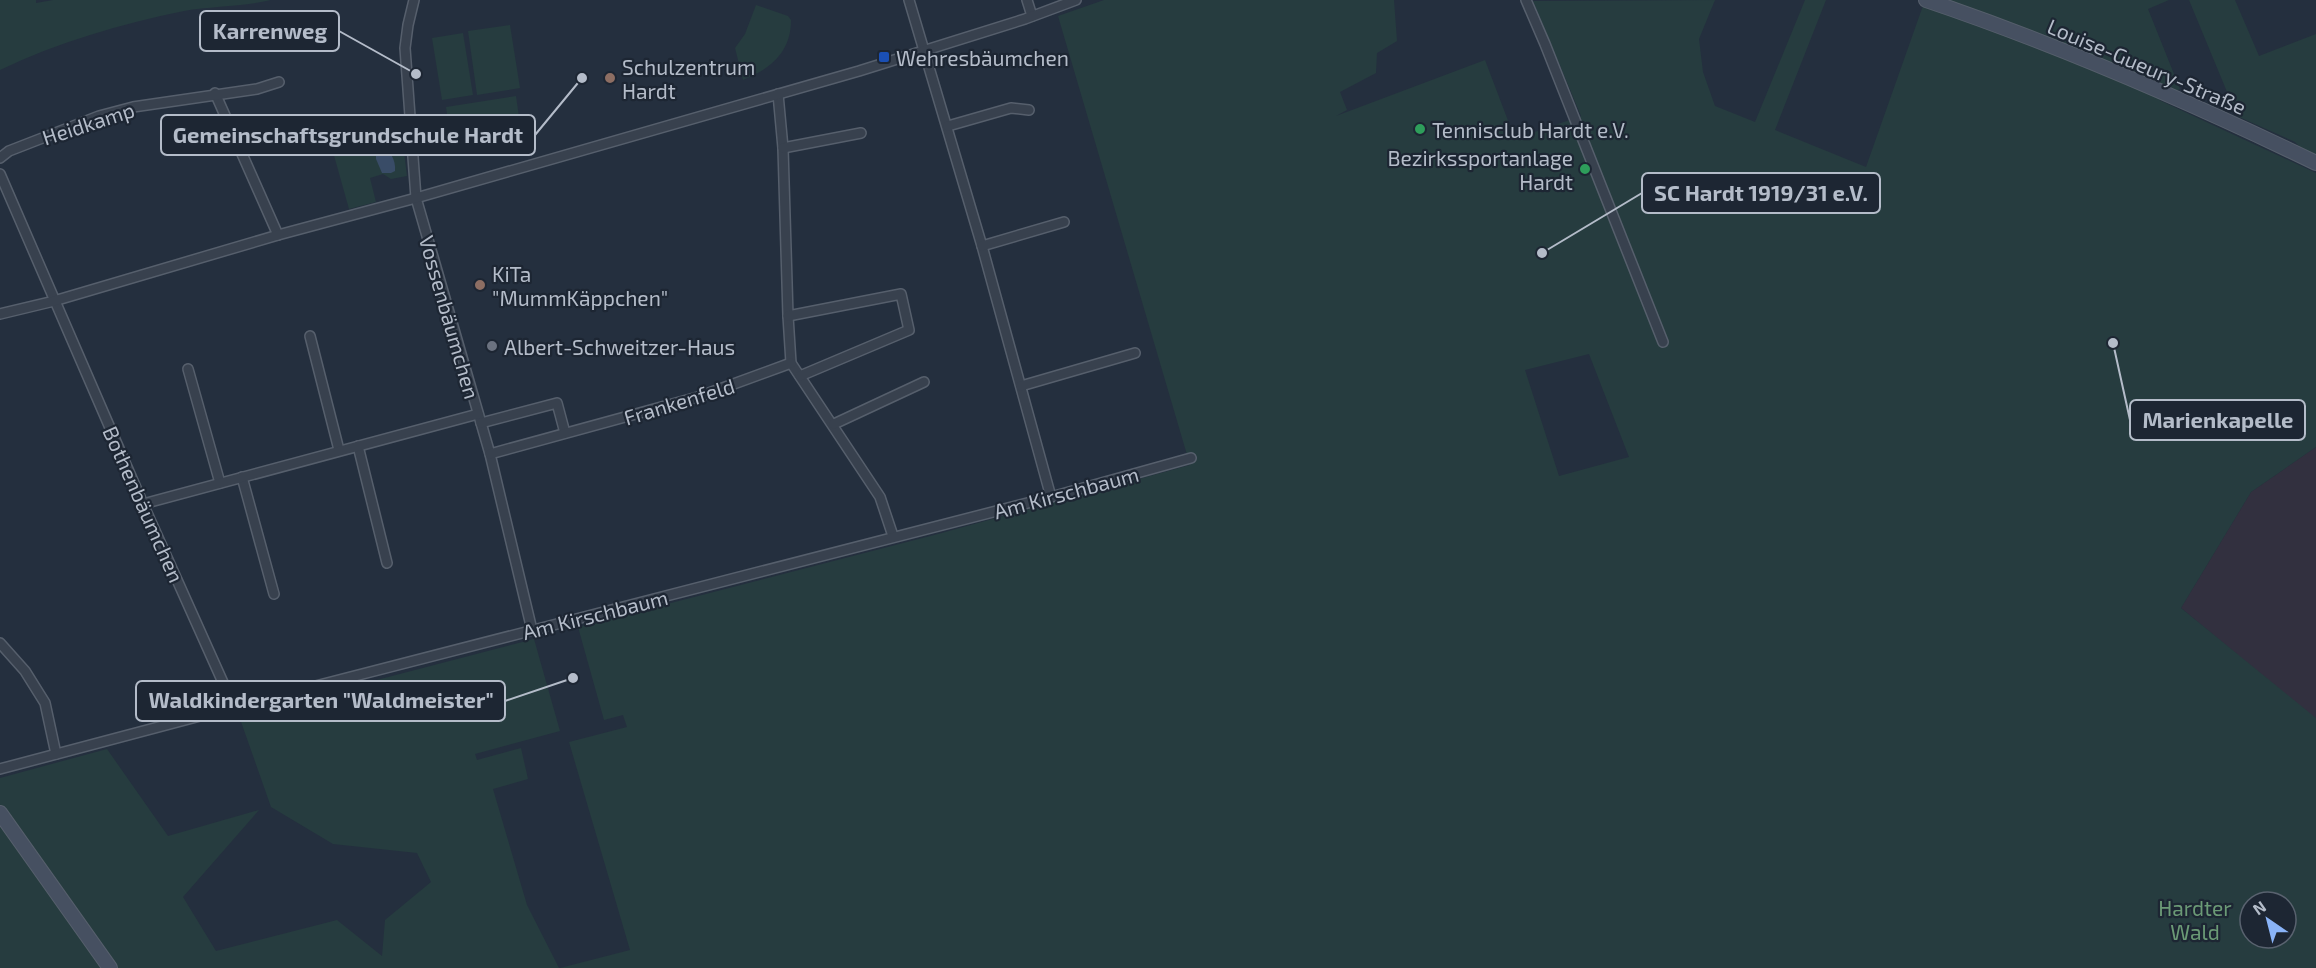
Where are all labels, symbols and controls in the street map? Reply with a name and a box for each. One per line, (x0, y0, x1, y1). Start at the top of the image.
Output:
callout: Karrenweg (200, 11, 339, 51)
street label: Louise-Gueury-Straße (2044, 13, 2250, 119)
text: Karrenweg (213, 17, 327, 43)
place label: Wehresbäumchen (896, 45, 1069, 70)
marker: Wehresbäumchen (877, 50, 891, 64)
place label: Schulzentrum Hardt (622, 54, 755, 103)
marker: Schulzentrum Hardt (603, 71, 617, 85)
street label: Heidkamp (39, 96, 137, 150)
callout: Gemeinschaftsgrundschule Hardt (161, 115, 535, 155)
place label: Tennisclub Hardt e.V. (1432, 117, 1629, 142)
text: Gemeinschaftsgrundschule Hardt (173, 121, 523, 147)
marker: Tennisclub Hardt e.V. (1413, 122, 1427, 136)
place label: Bezirkssportanlage Hardt (1387, 145, 1573, 194)
marker: Bezirkssportanlage Hardt (1578, 162, 1592, 176)
callout: SC Hardt 1919/31 e.V. (1642, 173, 1880, 213)
text: SC Hardt 1919/31 e.V. (1654, 179, 1868, 205)
street label: Vossenbäumchen (415, 233, 485, 401)
place label: KiTa "MummKäppchen" (492, 261, 668, 310)
marker: KiTa "MummKäppchen" (473, 278, 487, 292)
place label: Albert-Schweitzer-Haus (504, 334, 735, 359)
marker: Albert-Schweitzer-Haus (485, 339, 499, 353)
street label: Frankenfeld (621, 372, 737, 430)
callout: Marienkapelle (2130, 400, 2305, 440)
text: Marienkapelle (2142, 406, 2294, 432)
street label: Bothenbäumchen (98, 422, 190, 586)
street label: Am Kirschbaum (991, 461, 1141, 523)
street label: Am Kirschbaum (520, 584, 670, 644)
callout: Waldkindergarten "Waldmeister" (136, 681, 505, 721)
text: Waldkindergarten "Waldmeister" (148, 686, 494, 712)
north arrow (2238, 890, 2298, 950)
park label: Hardter Wald (2158, 895, 2232, 944)
text: N (2249, 896, 2269, 918)

